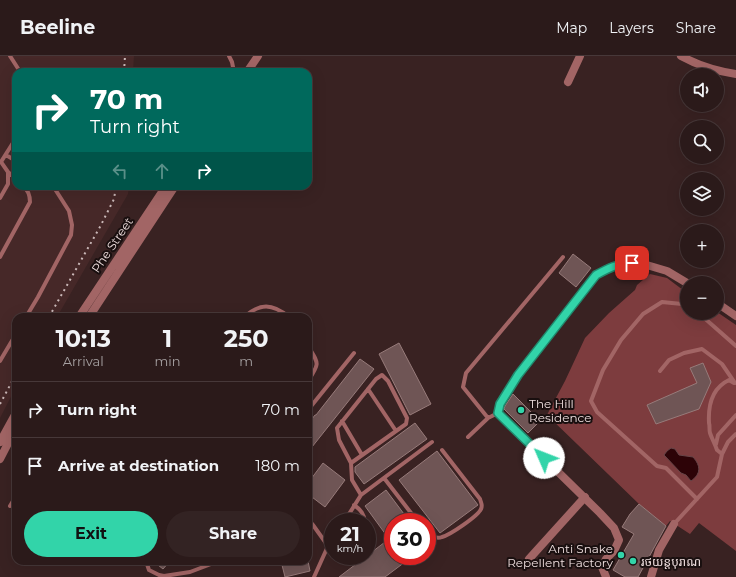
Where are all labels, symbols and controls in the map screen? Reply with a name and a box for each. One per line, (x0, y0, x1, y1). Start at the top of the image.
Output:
text: Beeline (20, 16, 95, 39)
text: Map (556, 19, 587, 37)
text: Layers (609, 19, 654, 37)
text: Share (676, 19, 716, 37)
map controls (680, 68, 724, 320)
button: sound (680, 68, 724, 112)
text: 70 m (90, 82, 163, 116)
icon: right (24, 84, 76, 136)
text: Turn right (90, 116, 180, 138)
button: search (680, 120, 724, 164)
icon: left (109, 160, 131, 182)
icon: ahead (151, 160, 173, 182)
icon: right (193, 160, 215, 182)
button: layers (680, 172, 724, 216)
street label: Phe Street (88, 214, 136, 275)
button: + (680, 224, 724, 268)
pin (615, 246, 649, 280)
icon: arrive (621, 252, 643, 274)
button: − (680, 276, 724, 320)
text: 10:13 (55, 324, 111, 353)
text: 1 (163, 324, 172, 353)
text: 250 (224, 324, 269, 353)
text: Arrival (63, 353, 104, 369)
text: min (154, 353, 180, 369)
text: m (239, 353, 253, 369)
place label: The Hill Residence (529, 396, 591, 425)
icon: right (24, 399, 46, 421)
text: Turn right (58, 400, 137, 419)
text: 70 m (262, 400, 300, 419)
marker: The Hill Residence (516, 405, 526, 415)
position arrow (523, 437, 565, 479)
icon: arrive (24, 455, 46, 477)
text: Arrive at destination (58, 456, 219, 475)
text: 180 m (255, 456, 300, 475)
button: Exit (24, 511, 158, 557)
button: Share (166, 511, 300, 557)
speed limit sign: 30 (384, 513, 436, 565)
text: 21 (340, 522, 360, 546)
place label: Anti Snake Repellent Factory (507, 541, 613, 570)
text: km/h (337, 542, 363, 555)
marker: Anti Snake Repellent Factory (616, 550, 626, 560)
place label: រថយន្តបុរាណ (641, 554, 701, 569)
marker: រថយន្តបុរាណ (628, 556, 638, 566)

